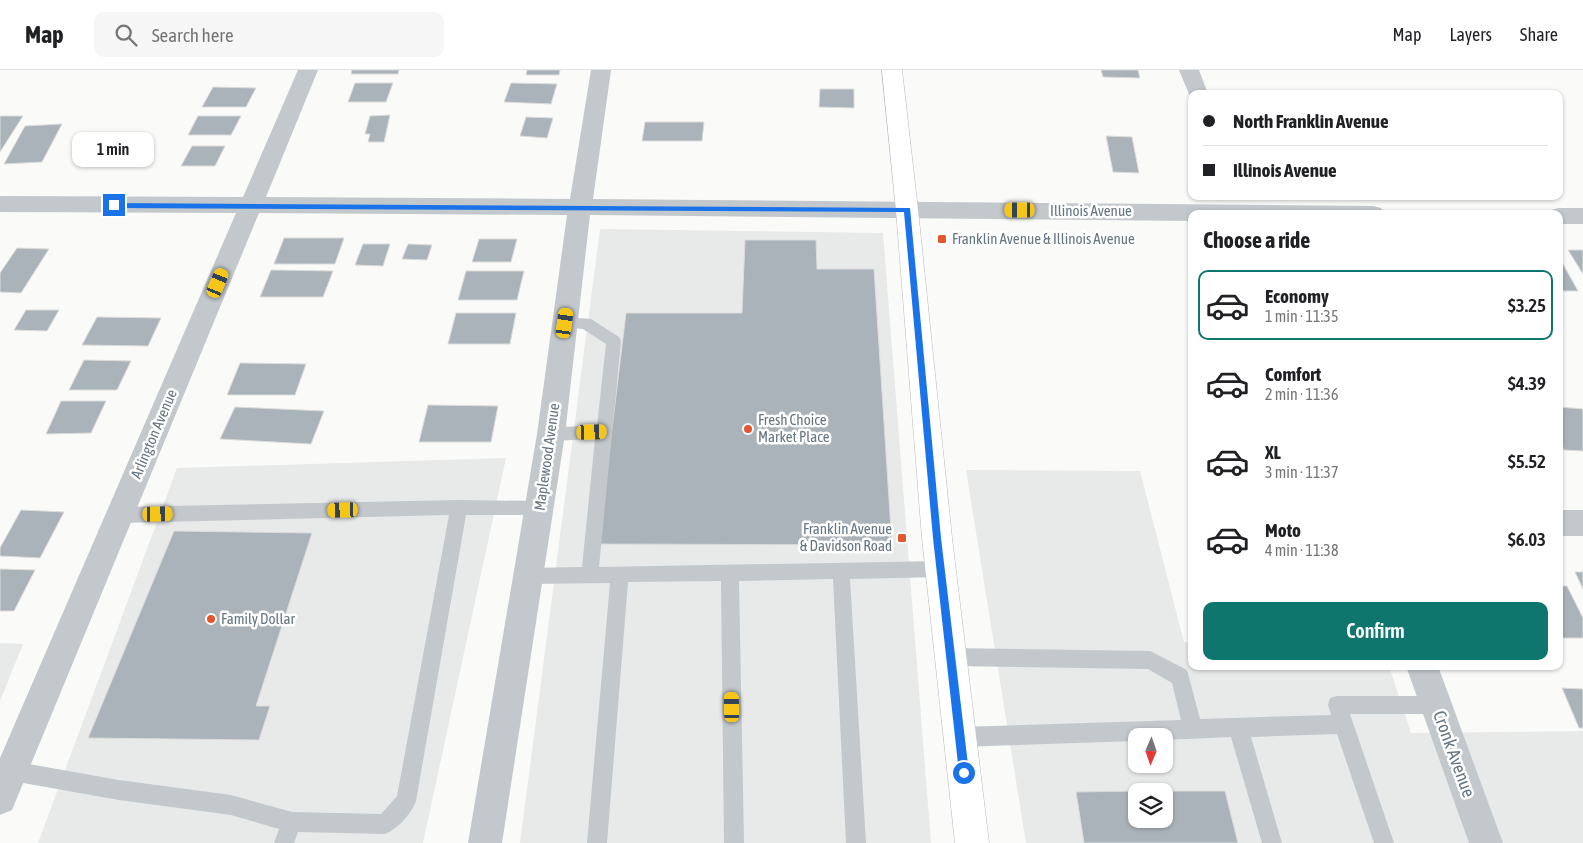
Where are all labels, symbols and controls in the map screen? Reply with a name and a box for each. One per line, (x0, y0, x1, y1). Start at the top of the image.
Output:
search box (94, 12, 444, 57)
text: Map (25, 21, 64, 48)
icon: search (112, 21, 140, 49)
text: Search here (152, 24, 234, 46)
text: Map (1392, 24, 1421, 45)
text: Layers (1449, 24, 1492, 45)
text: Share (1520, 24, 1558, 45)
text: North Franklin Avenue (1233, 110, 1389, 132)
callout: 1 min (73, 132, 155, 168)
text: 1 min (97, 140, 129, 158)
text: Illinois Avenue (1233, 159, 1337, 181)
route end (103, 194, 125, 216)
street label: Illinois Avenue (1050, 202, 1132, 219)
car (1005, 203, 1035, 218)
text: Choose a ride (1203, 227, 1310, 253)
place label: Franklin Avenue & Illinois Avenue (952, 230, 1135, 247)
marker: Franklin Avenue & Illinois Avenue (936, 233, 948, 245)
car (205, 266, 230, 300)
icon: car (1205, 283, 1250, 328)
text: Economy (1265, 285, 1329, 307)
text: $3.25 (1508, 294, 1546, 316)
car (555, 307, 574, 339)
text: 1 min · 11:35 (1265, 307, 1338, 325)
icon: car (1205, 361, 1250, 406)
text: Comfort (1265, 363, 1321, 385)
text: $4.39 (1508, 372, 1546, 394)
text: 2 min · 11:36 (1265, 385, 1338, 403)
street label: Arlington Avenue (127, 387, 180, 481)
street label: Maplewood Avenue (531, 402, 562, 512)
place label: Fresh Choice Market Place (758, 411, 830, 445)
marker: Fresh Choice Market Place (742, 423, 754, 435)
car (576, 424, 607, 440)
icon: car (1205, 439, 1250, 484)
text: XL (1265, 441, 1281, 463)
text: $5.52 (1508, 450, 1546, 472)
text: 3 min · 11:37 (1265, 463, 1338, 481)
car (327, 502, 358, 518)
car (142, 506, 173, 522)
icon: car (1205, 517, 1250, 562)
text: Moto (1265, 519, 1301, 541)
place label: Franklin Avenue & Davidson Road (800, 520, 892, 554)
text: $6.03 (1508, 528, 1546, 550)
marker: Franklin Avenue & Davidson Road (896, 532, 908, 544)
text: 4 min · 11:38 (1265, 541, 1338, 559)
button: Confirm (1203, 602, 1548, 660)
place label: Family Dollar (221, 610, 295, 627)
marker: Family Dollar (205, 613, 217, 625)
car (724, 692, 739, 722)
street label: Cronk Avenue (1429, 708, 1480, 800)
north arrow (1128, 728, 1172, 772)
map controls (1128, 728, 1173, 828)
route start (953, 762, 975, 784)
button: layers (1128, 783, 1173, 828)

